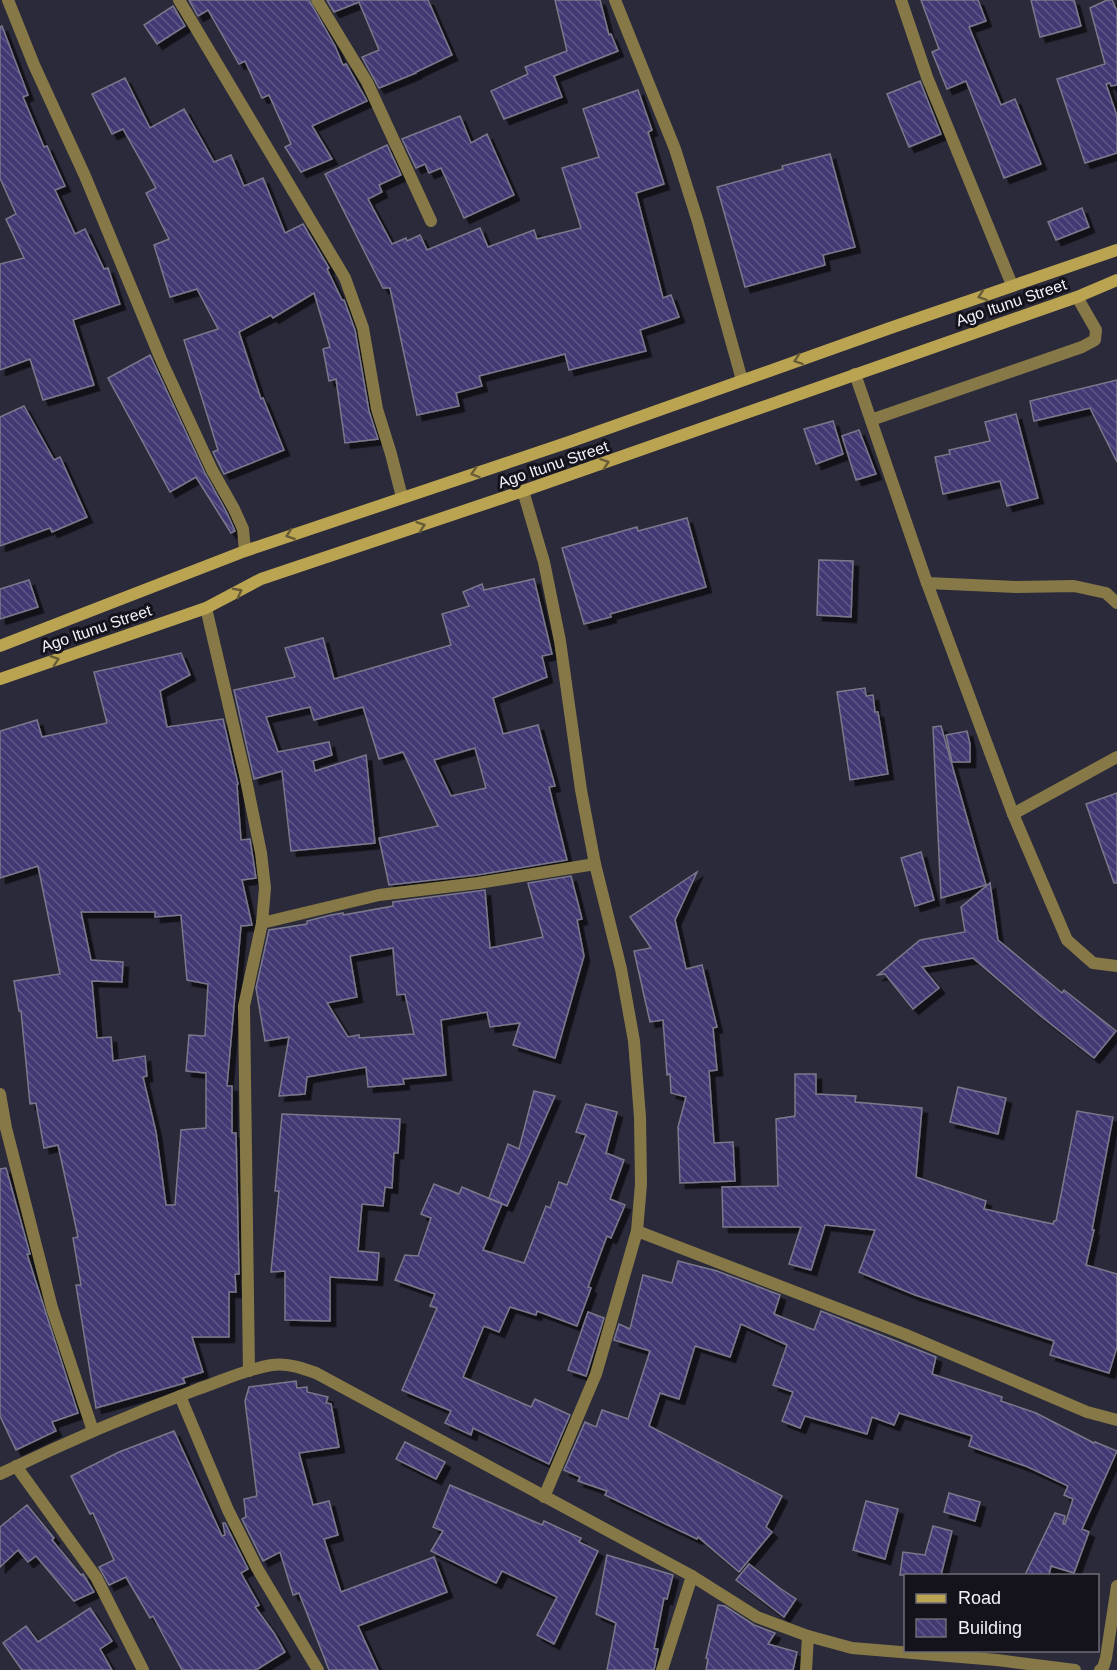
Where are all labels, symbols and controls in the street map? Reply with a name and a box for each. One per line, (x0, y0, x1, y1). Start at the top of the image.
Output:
street label: Ago Itunu Street (954, 275, 1069, 329)
one-way arrow (977, 288, 988, 301)
one-way arrow (793, 353, 804, 366)
street label: Ago Itunu Street (496, 437, 611, 491)
one-way arrow (599, 457, 610, 470)
one-way arrow (470, 466, 481, 478)
one-way arrow (415, 521, 426, 534)
one-way arrow (286, 528, 296, 541)
one-way arrow (231, 587, 242, 599)
street label: Ago Itunu Street (39, 601, 154, 655)
one-way arrow (49, 655, 60, 667)
legend (904, 1574, 1099, 1652)
text: Road (958, 1588, 1001, 1608)
text: Building (958, 1618, 1022, 1638)

